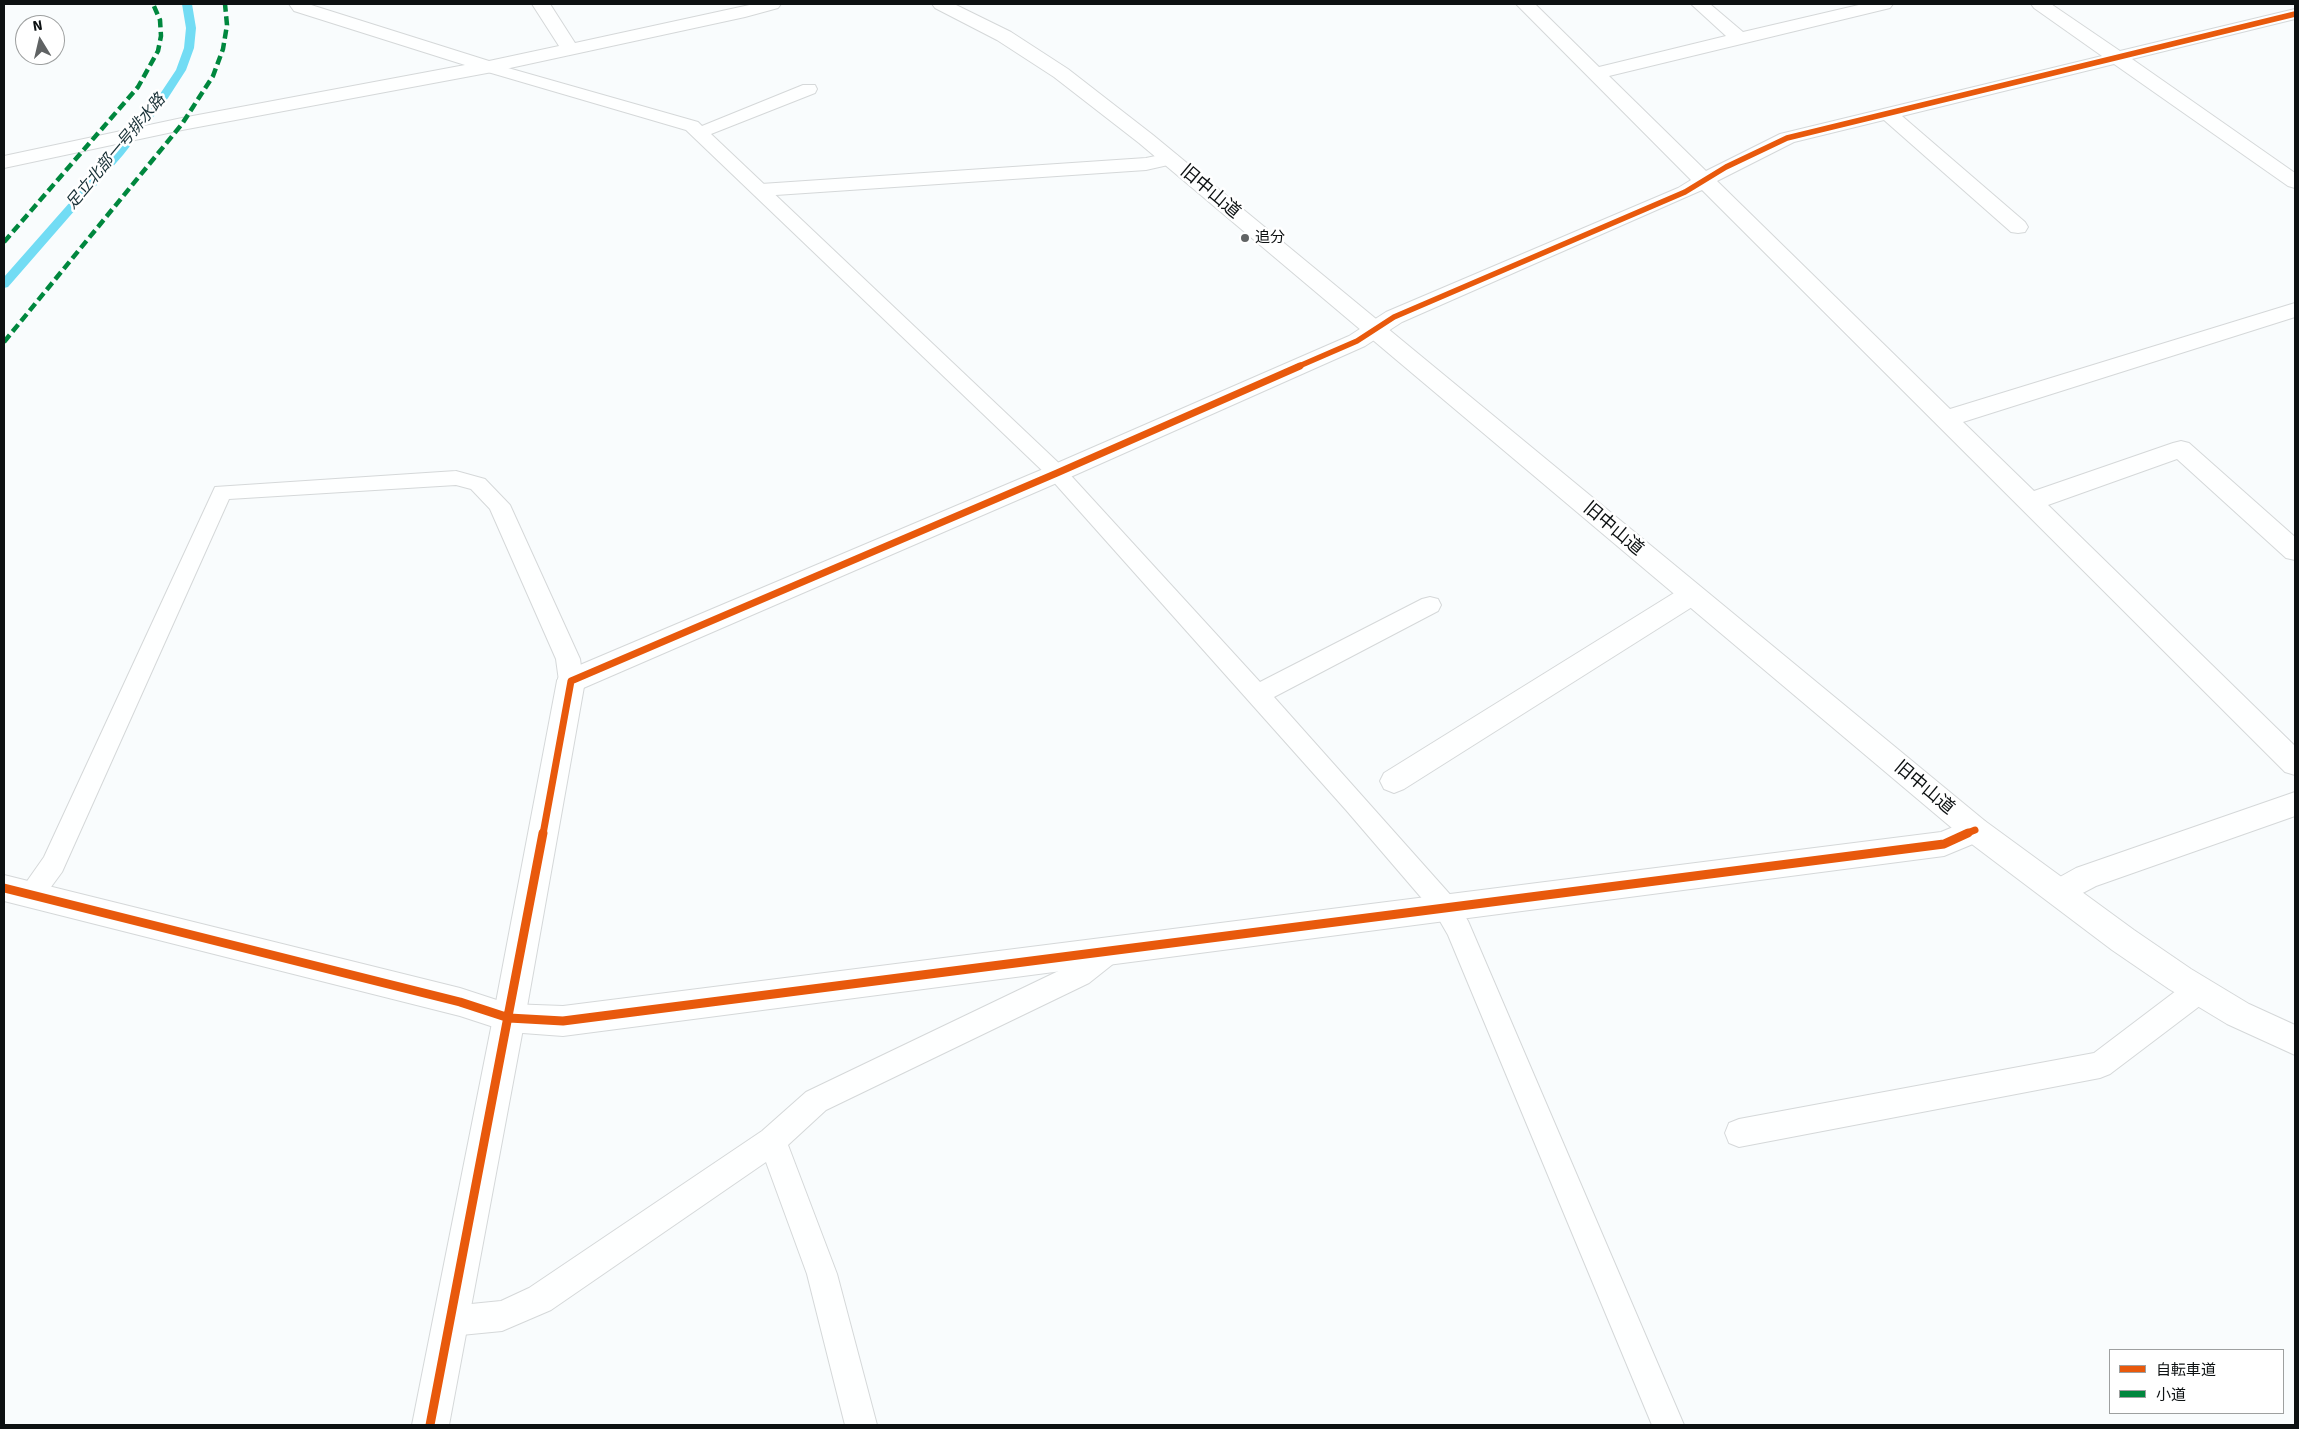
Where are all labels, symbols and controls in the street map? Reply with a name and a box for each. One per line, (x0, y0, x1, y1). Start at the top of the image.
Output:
north arrow (15, 15, 65, 65)
text: N (32, 17, 44, 35)
water label: 足立北部一号排水路 (62, 91, 170, 213)
street label: 旧中山道 (1175, 161, 1245, 223)
place label: 追分 (1255, 229, 1285, 247)
marker: 追分 (1239, 232, 1251, 244)
street label: 旧中山道 (1578, 498, 1648, 560)
street label: 旧中山道 (1889, 757, 1959, 819)
legend (2109, 1349, 2284, 1414)
text: 自転車道 (2156, 1361, 2216, 1379)
text: 小道 (2156, 1386, 2186, 1404)

